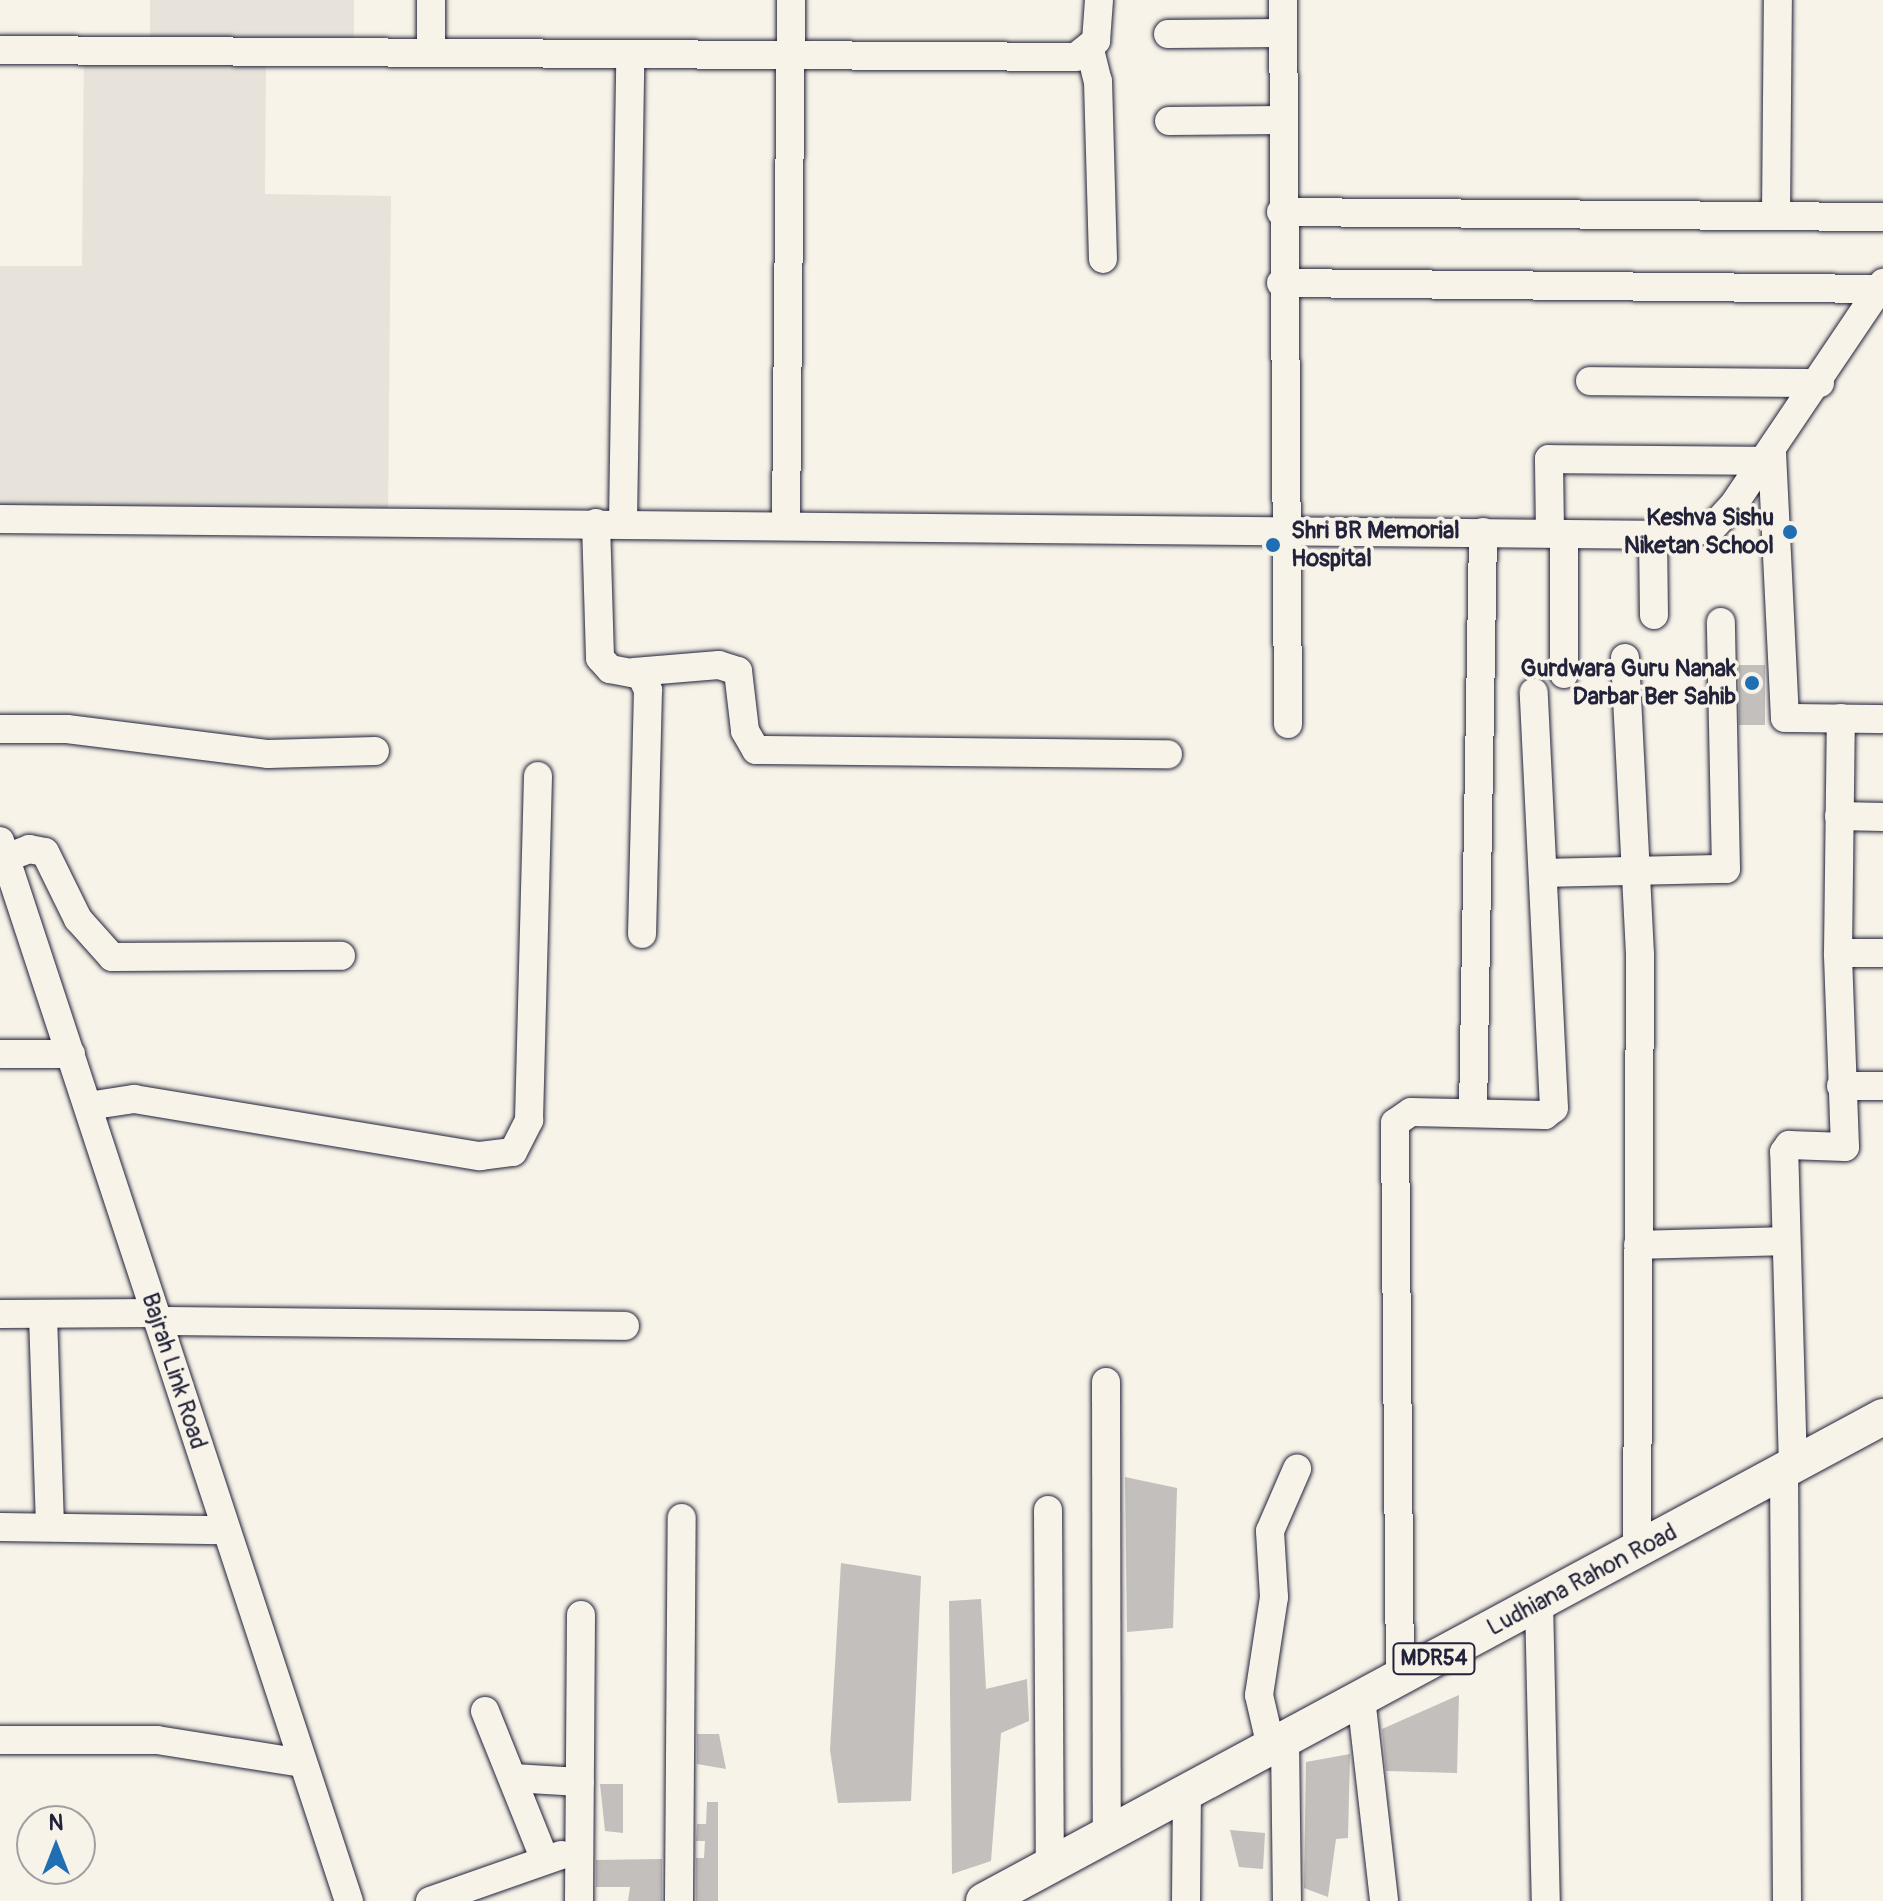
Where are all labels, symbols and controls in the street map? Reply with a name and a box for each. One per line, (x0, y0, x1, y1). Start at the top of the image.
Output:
place label: Keshva Sishu Niketan School (1624, 504, 1774, 560)
place label: Shri BR Memorial Hospital (1291, 517, 1460, 573)
marker: Keshva Sishu Niketan School (1781, 523, 1799, 541)
marker: Shri BR Memorial Hospital (1262, 534, 1284, 556)
place label: Gurdwara Guru Nanak Darbar Ber Sahib (1521, 655, 1736, 711)
marker: Gurdwara Guru Nanak Darbar Ber Sahib (1743, 674, 1761, 692)
street label: Bajrah Link Road (135, 1289, 213, 1453)
street label: Ludhiana Rahon Road (1482, 1518, 1682, 1642)
road number: MDR54 (1392, 1641, 1476, 1677)
north arrow (16, 1805, 96, 1885)
text: N (49, 1809, 63, 1837)

